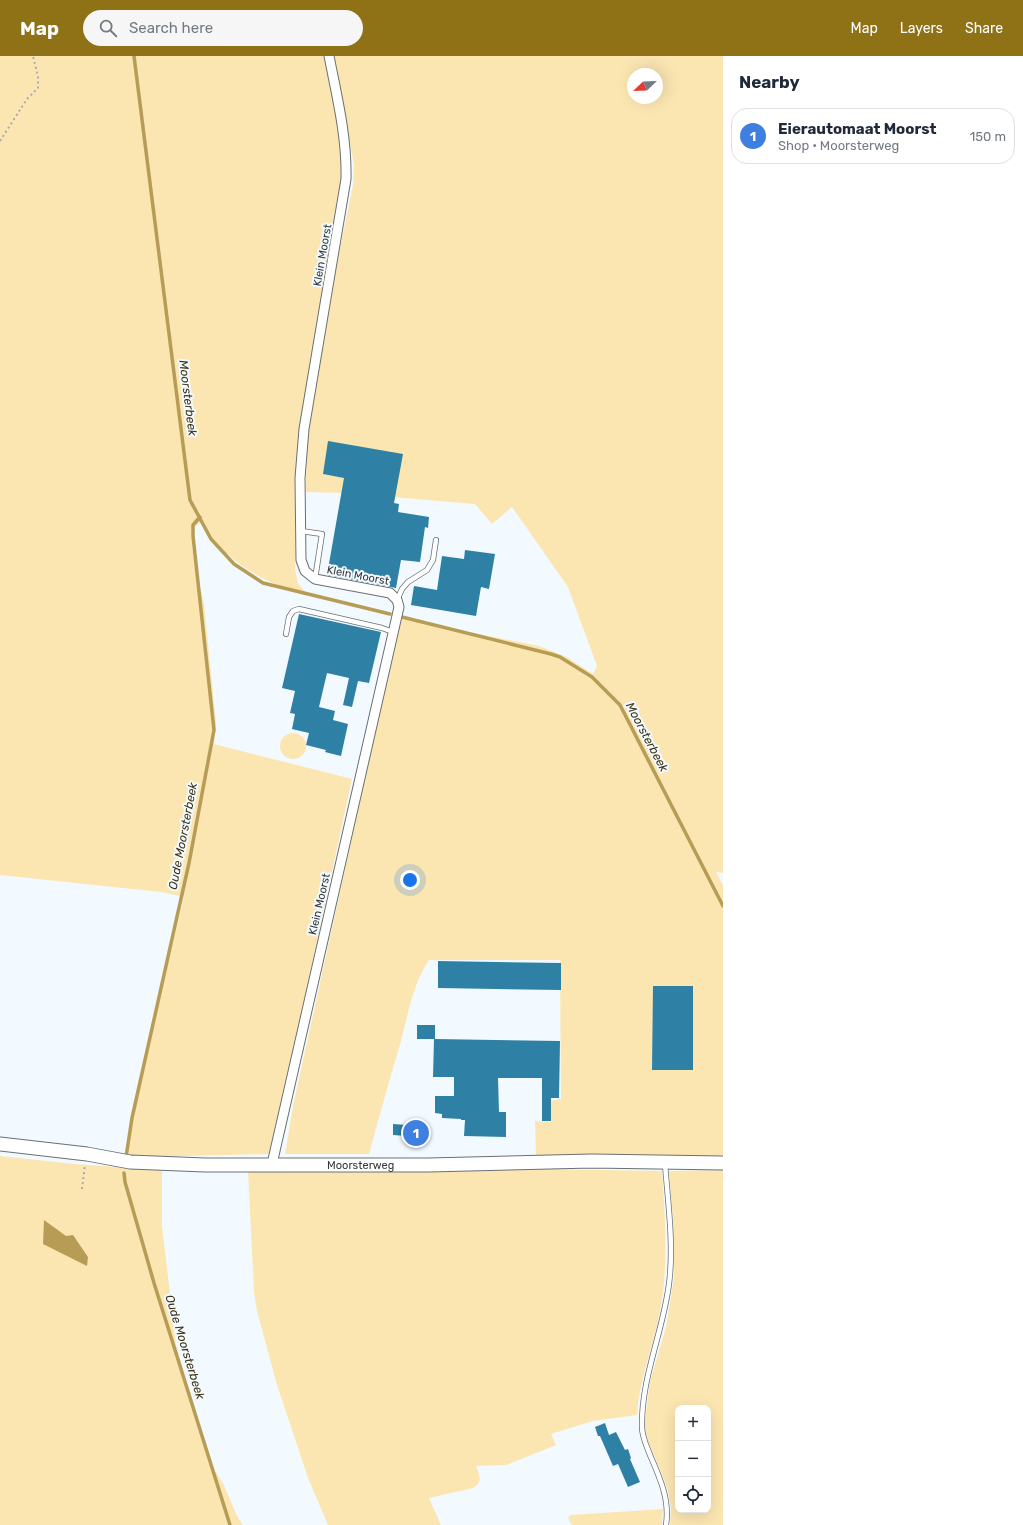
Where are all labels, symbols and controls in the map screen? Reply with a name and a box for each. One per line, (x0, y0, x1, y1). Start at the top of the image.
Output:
search box (83, 10, 363, 46)
text: Map (20, 17, 59, 40)
icon: search (97, 17, 119, 39)
text: Search here (129, 19, 213, 37)
text: Map (851, 20, 878, 37)
text: Layers (900, 20, 943, 37)
text: Share (965, 20, 1003, 37)
north arrow (627, 68, 663, 104)
text: Nearby (739, 72, 800, 92)
text: Eierautomaat Moorst (778, 120, 937, 138)
text: 1 (750, 129, 756, 144)
text: 150 m (970, 129, 1006, 144)
text: Shop · Moorsterweg (778, 138, 899, 153)
street label: Klein Moorst (311, 222, 334, 287)
water label: Moorsterbeek (176, 359, 200, 438)
street label: Klein Moorst (326, 563, 391, 588)
water label: Moorsterbeek (623, 700, 672, 775)
water label: Oude Moorsterbeek (166, 780, 200, 891)
your location (400, 870, 420, 890)
street label: Klein Moorst (306, 871, 333, 936)
pin: 1 (403, 1118, 429, 1148)
street label: Moorsterweg (327, 1159, 394, 1172)
water label: Oude Moorsterbeek (162, 1293, 208, 1402)
map controls (675, 1405, 711, 1513)
button: + (675, 1405, 711, 1441)
button: − (675, 1441, 711, 1477)
button: locate (675, 1477, 711, 1513)

